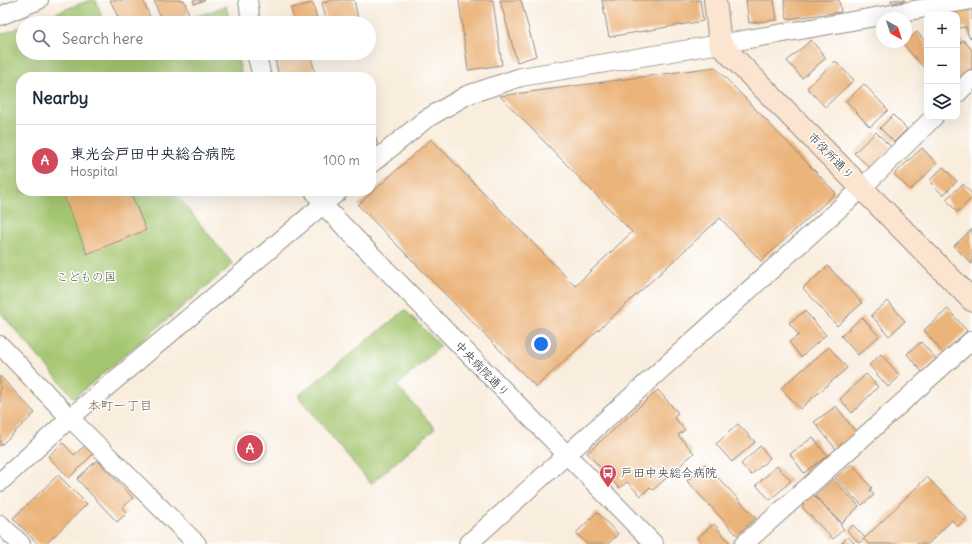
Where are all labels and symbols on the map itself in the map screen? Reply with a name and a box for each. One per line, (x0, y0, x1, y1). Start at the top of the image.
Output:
north arrow (876, 12, 912, 48)
street label: 市役所通り (805, 129, 858, 182)
park label: こどもの国 (56, 269, 116, 284)
your location (531, 334, 551, 354)
street label: 中央病院通り (452, 338, 513, 400)
district label: 本町一丁目 (87, 397, 153, 414)
pin: A (237, 433, 263, 463)
bus stop icon: 戸田中央総合病院 (598, 463, 618, 488)
place label: 戸田中央総合病院 (621, 465, 717, 480)

